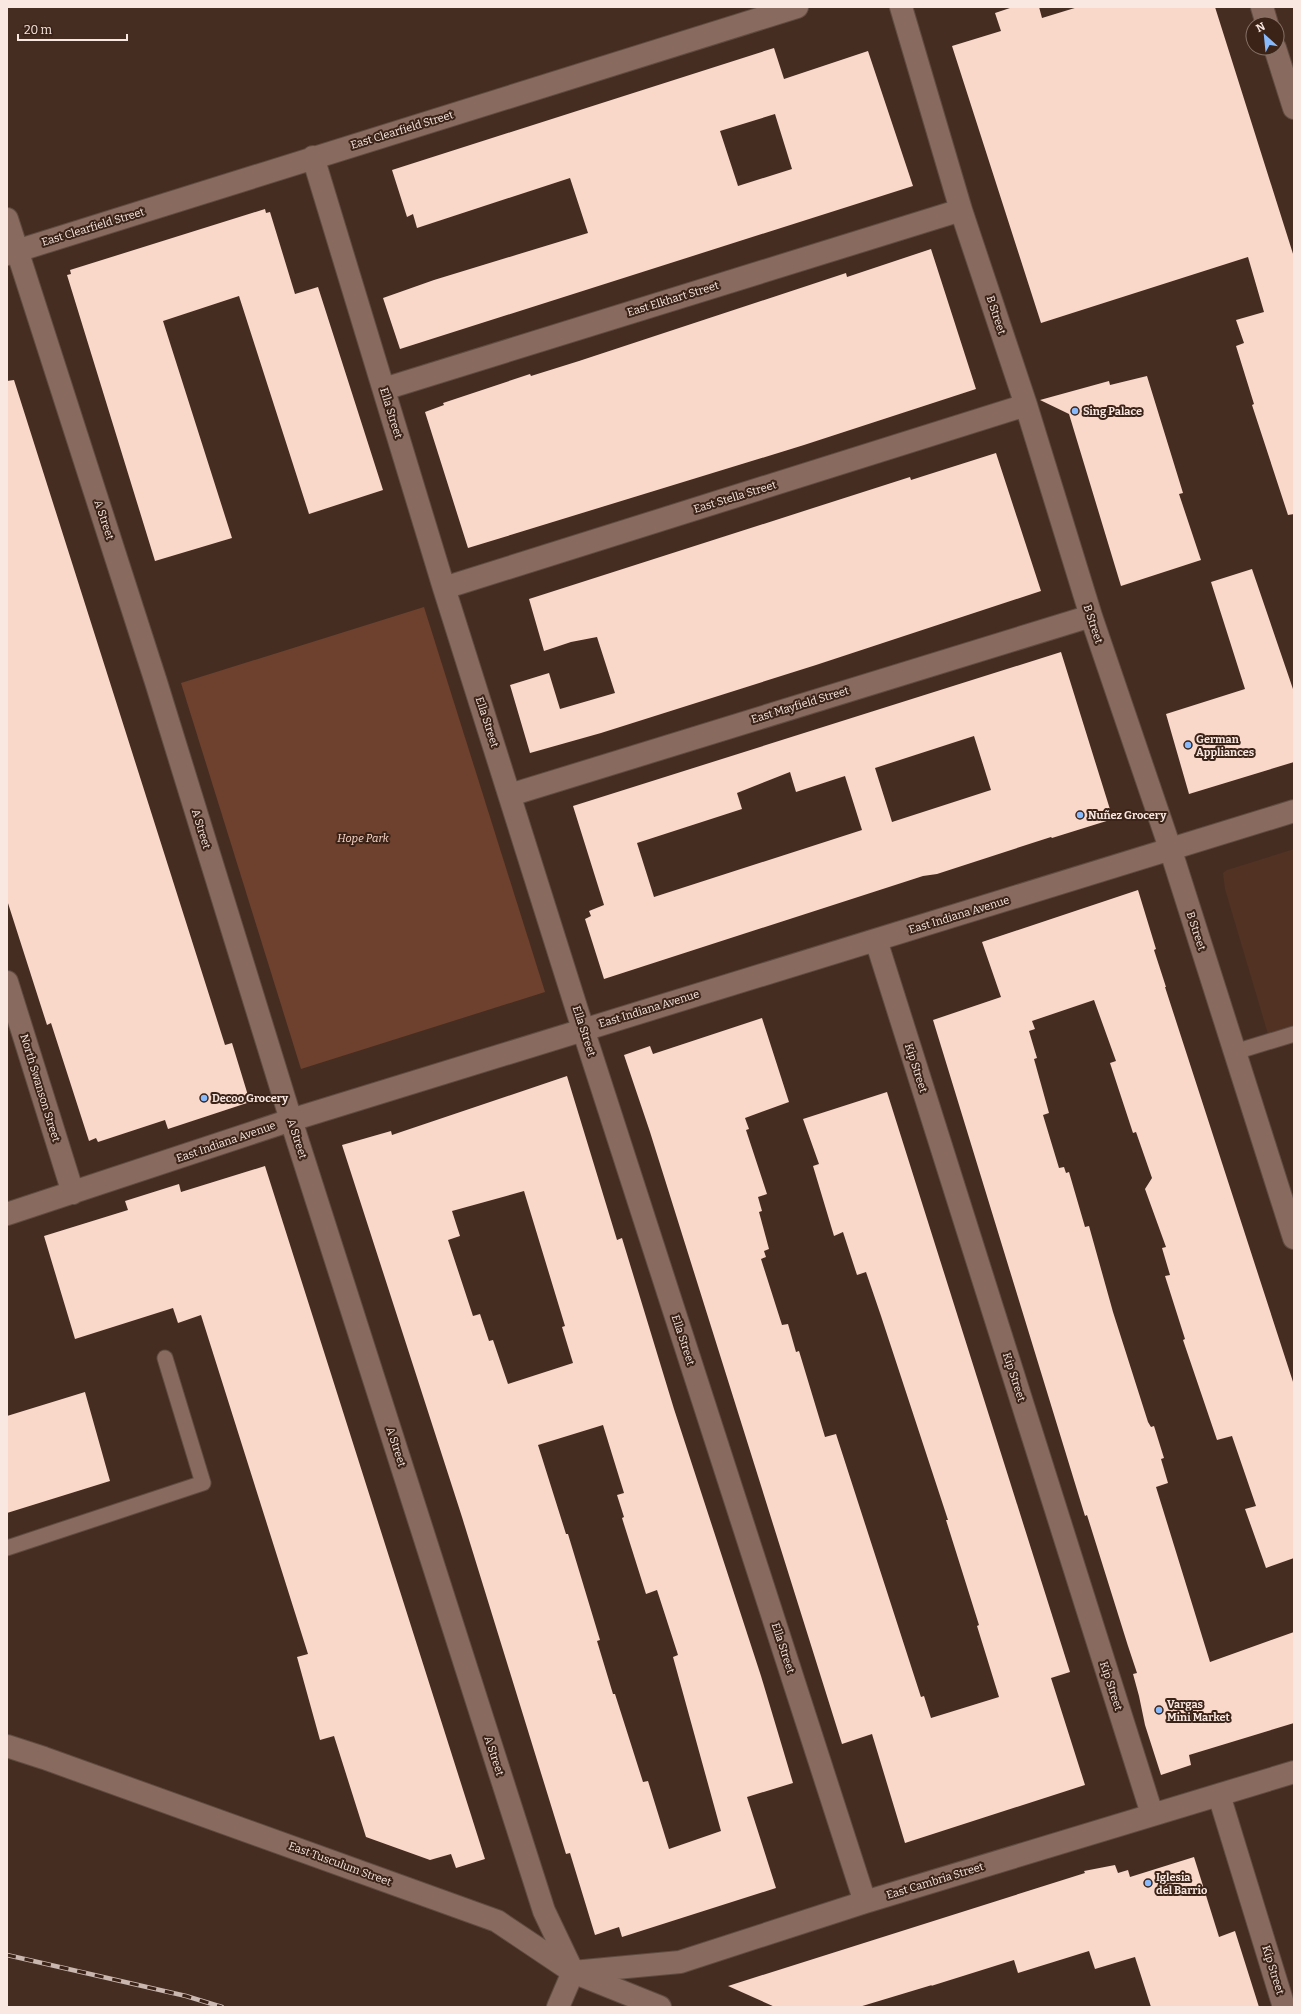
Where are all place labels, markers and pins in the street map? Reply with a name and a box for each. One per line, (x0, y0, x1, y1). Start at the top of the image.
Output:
place label: Sing Palace (1083, 405, 1142, 418)
marker: Sing Palace (1070, 406, 1080, 416)
place label: German Appliances (1196, 733, 1255, 759)
marker: German Appliances (1183, 740, 1193, 750)
place label: Nuñez Grocery (1088, 809, 1167, 822)
marker: Nuñez Grocery (1075, 810, 1085, 820)
place label: Decoo Grocery (212, 1092, 289, 1105)
marker: Decoo Grocery (199, 1093, 209, 1103)
place label: Vargas Mini Market (1167, 1698, 1231, 1724)
marker: Vargas Mini Market (1154, 1705, 1164, 1715)
place label: Iglesia del Barrio (1156, 1871, 1207, 1897)
marker: Iglesia del Barrio (1143, 1878, 1153, 1888)

